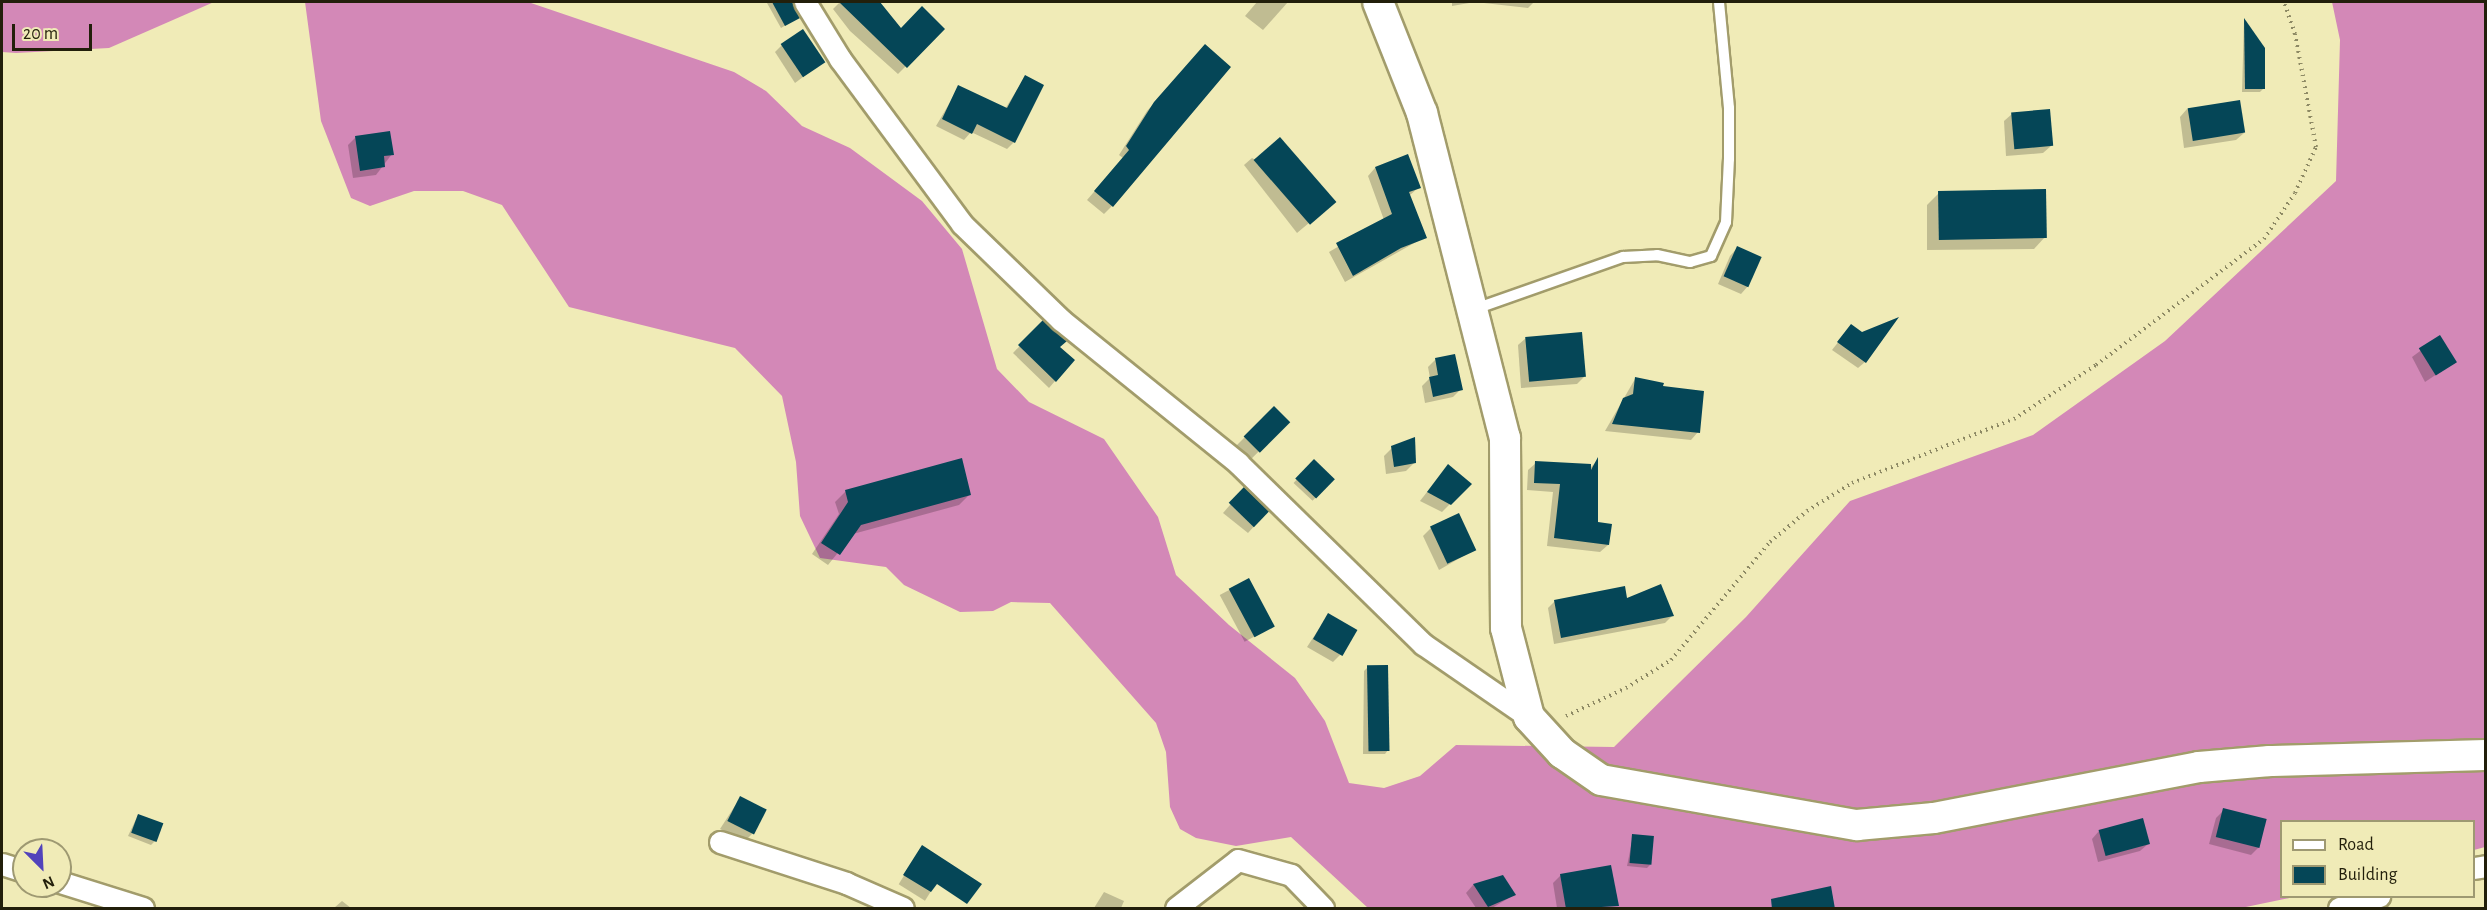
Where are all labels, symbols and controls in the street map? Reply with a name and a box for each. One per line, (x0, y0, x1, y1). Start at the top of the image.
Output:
scale bar (15, 12, 94, 50)
text: 20 m (23, 25, 58, 43)
legend (2280, 820, 2475, 898)
text: Road (2338, 836, 2374, 854)
north arrow (12, 838, 72, 898)
text: Building (2338, 866, 2397, 884)
text: N (40, 873, 57, 892)

